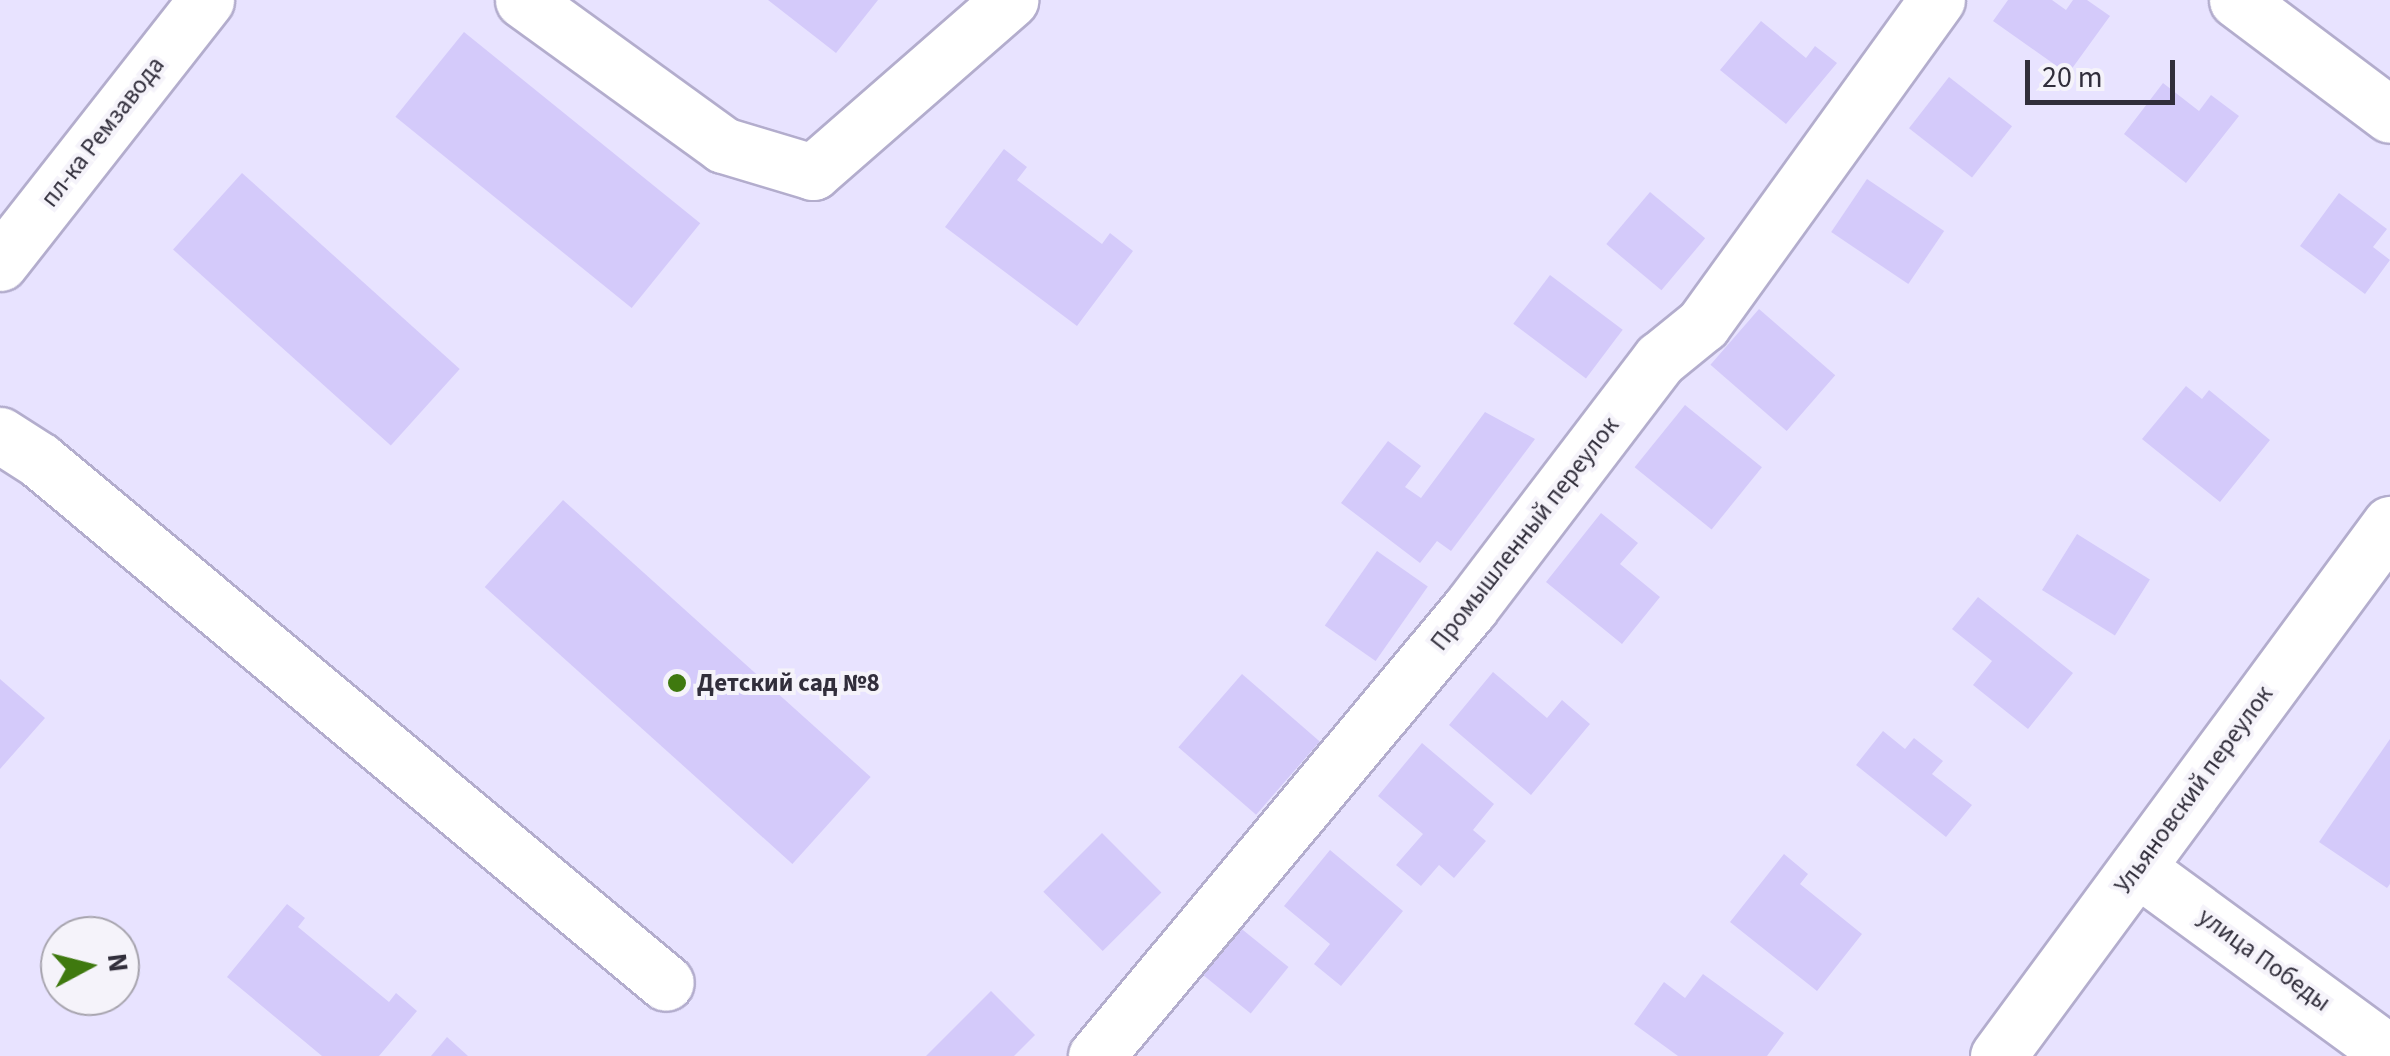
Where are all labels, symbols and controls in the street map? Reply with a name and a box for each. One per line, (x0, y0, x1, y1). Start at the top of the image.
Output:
scale bar (2030, 40, 2180, 102)
street label: пл-ка Ремзавода (35, 51, 171, 213)
text: 20 m (2042, 56, 2103, 99)
street label: Промышленный переулок (1425, 411, 1625, 657)
place label: Детский сад №8 (697, 668, 880, 698)
marker: Детский сад №8 (666, 672, 688, 694)
street label: Ульяновский переулок (2108, 680, 2280, 900)
street label: улица Победы (2192, 902, 2336, 1018)
north arrow (40, 916, 140, 1016)
text: N (97, 951, 139, 974)

